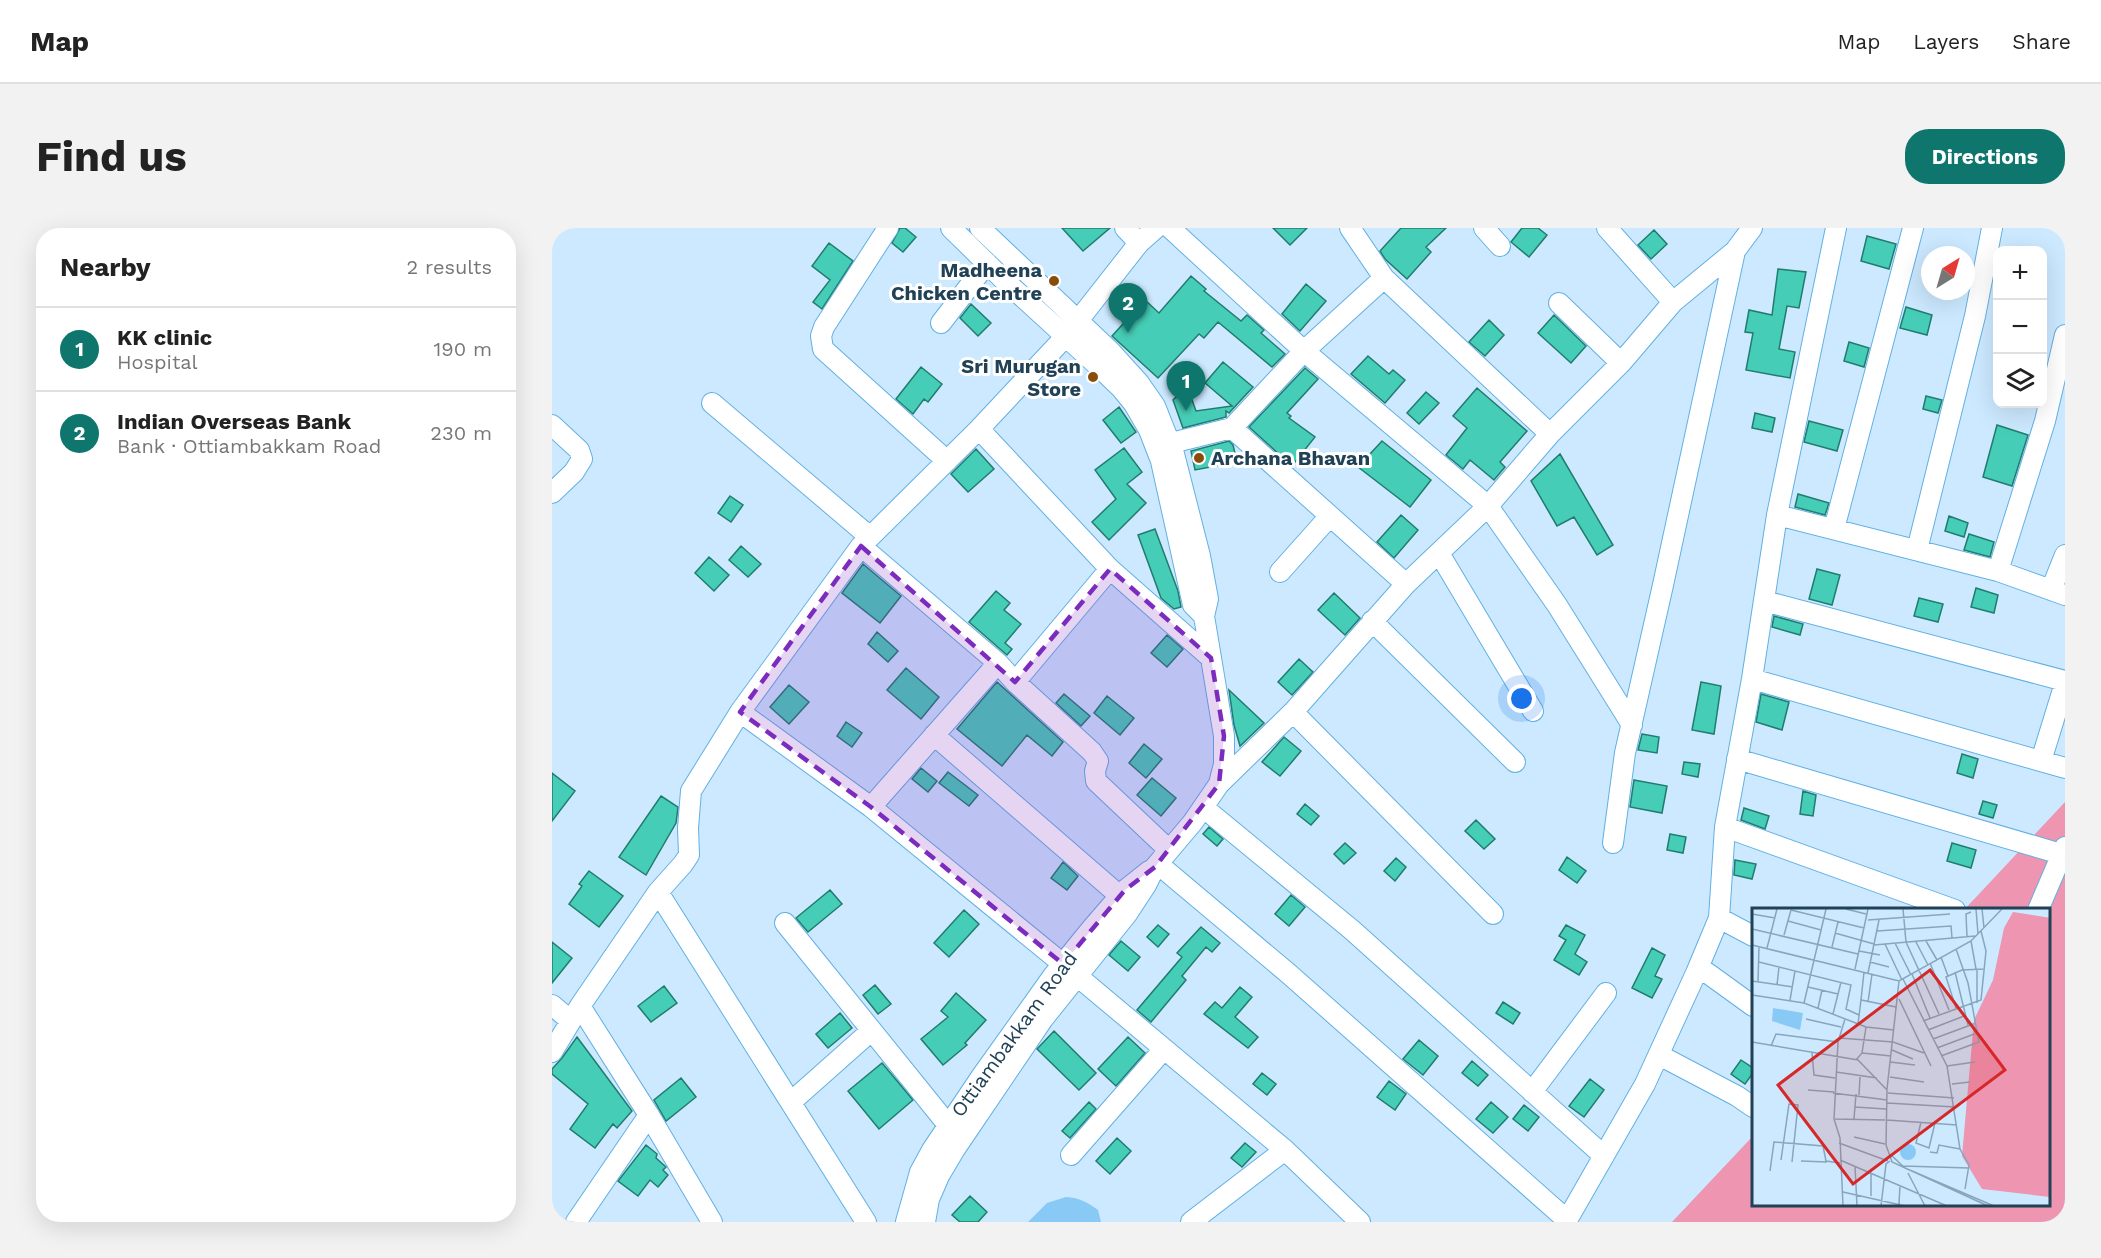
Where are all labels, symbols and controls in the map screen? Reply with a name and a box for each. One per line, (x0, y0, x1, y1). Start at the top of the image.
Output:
text: Map (30, 25, 89, 58)
text: Map (1837, 29, 1880, 54)
text: Layers (1913, 29, 1979, 54)
text: Share (2012, 29, 2071, 54)
button: Directions (1905, 129, 2065, 184)
text: Find us (36, 132, 187, 181)
north arrow (1921, 246, 1975, 300)
map controls (1993, 246, 2047, 408)
button: + (1993, 246, 2047, 300)
text: Nearby (60, 252, 151, 282)
text: 2 results (407, 255, 492, 279)
place label: Madheena Chicken Centre (891, 258, 1042, 305)
marker: Madheena Chicken Centre (1047, 274, 1061, 288)
pin: 2 (1108, 284, 1148, 333)
button: − (1993, 300, 2047, 354)
text: KK clinic (117, 325, 212, 350)
text: 1 (75, 337, 84, 361)
text: 190 m (434, 337, 492, 361)
text: Hospital (117, 350, 198, 374)
place label: Sri Murugan Store (961, 354, 1081, 401)
button: layers (1993, 354, 2047, 408)
pin: 1 (1166, 362, 1206, 411)
marker: Sri Murugan Store (1086, 370, 1100, 384)
text: Indian Overseas Bank (117, 409, 351, 434)
text: 2 (74, 421, 85, 445)
text: 230 m (430, 421, 492, 445)
text: Bank · Ottiambakkam Road (117, 434, 381, 458)
place label: Archana Bhavan (1211, 446, 1370, 470)
marker: Archana Bhavan (1192, 451, 1206, 465)
your location (1507, 684, 1536, 713)
inset map (1752, 908, 2050, 1207)
street label: Ottiambakkam Road (946, 947, 1082, 1121)

